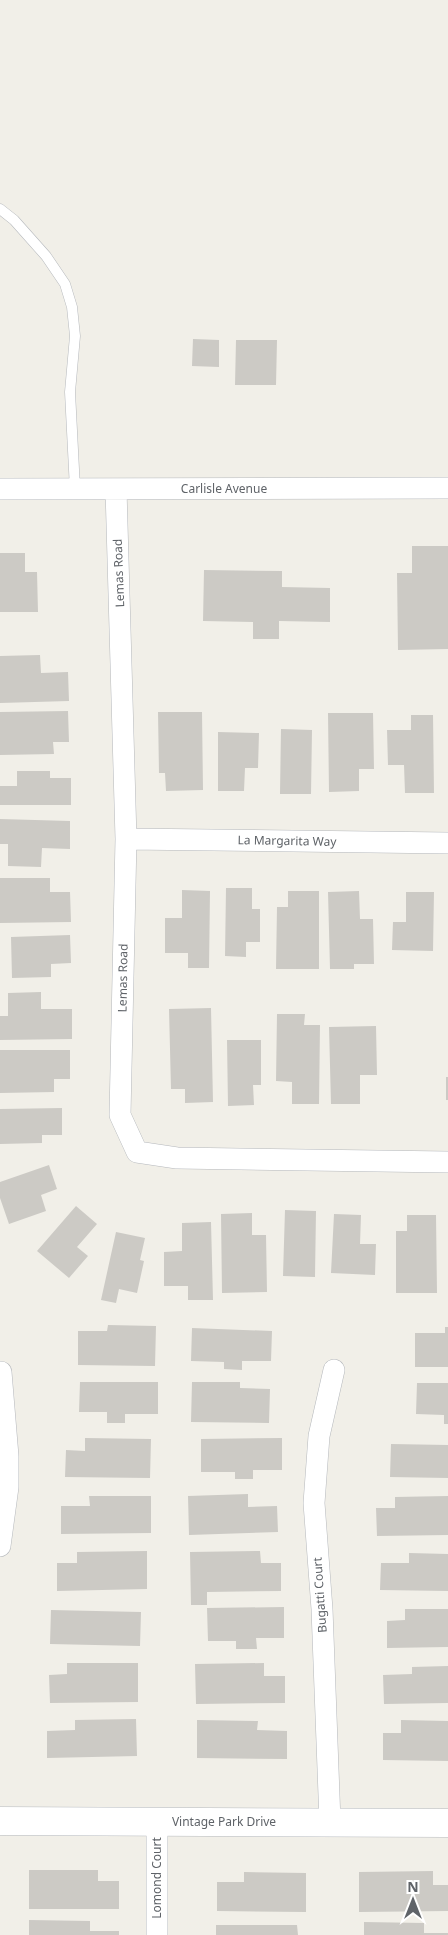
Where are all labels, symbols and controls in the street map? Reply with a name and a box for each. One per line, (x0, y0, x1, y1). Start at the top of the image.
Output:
street label: Carlisle Avenue (181, 480, 267, 497)
street label: Lemas Road (109, 538, 128, 608)
street label: La Margarita Way (238, 831, 337, 850)
street label: Lemas Road (113, 943, 132, 1012)
street label: Bugatti Court (308, 1556, 331, 1633)
street label: Vintage Park Drive (172, 1813, 276, 1830)
street label: Lomond Court (148, 1837, 165, 1919)
north arrow (388, 1875, 438, 1925)
text: N (407, 1877, 419, 1896)

